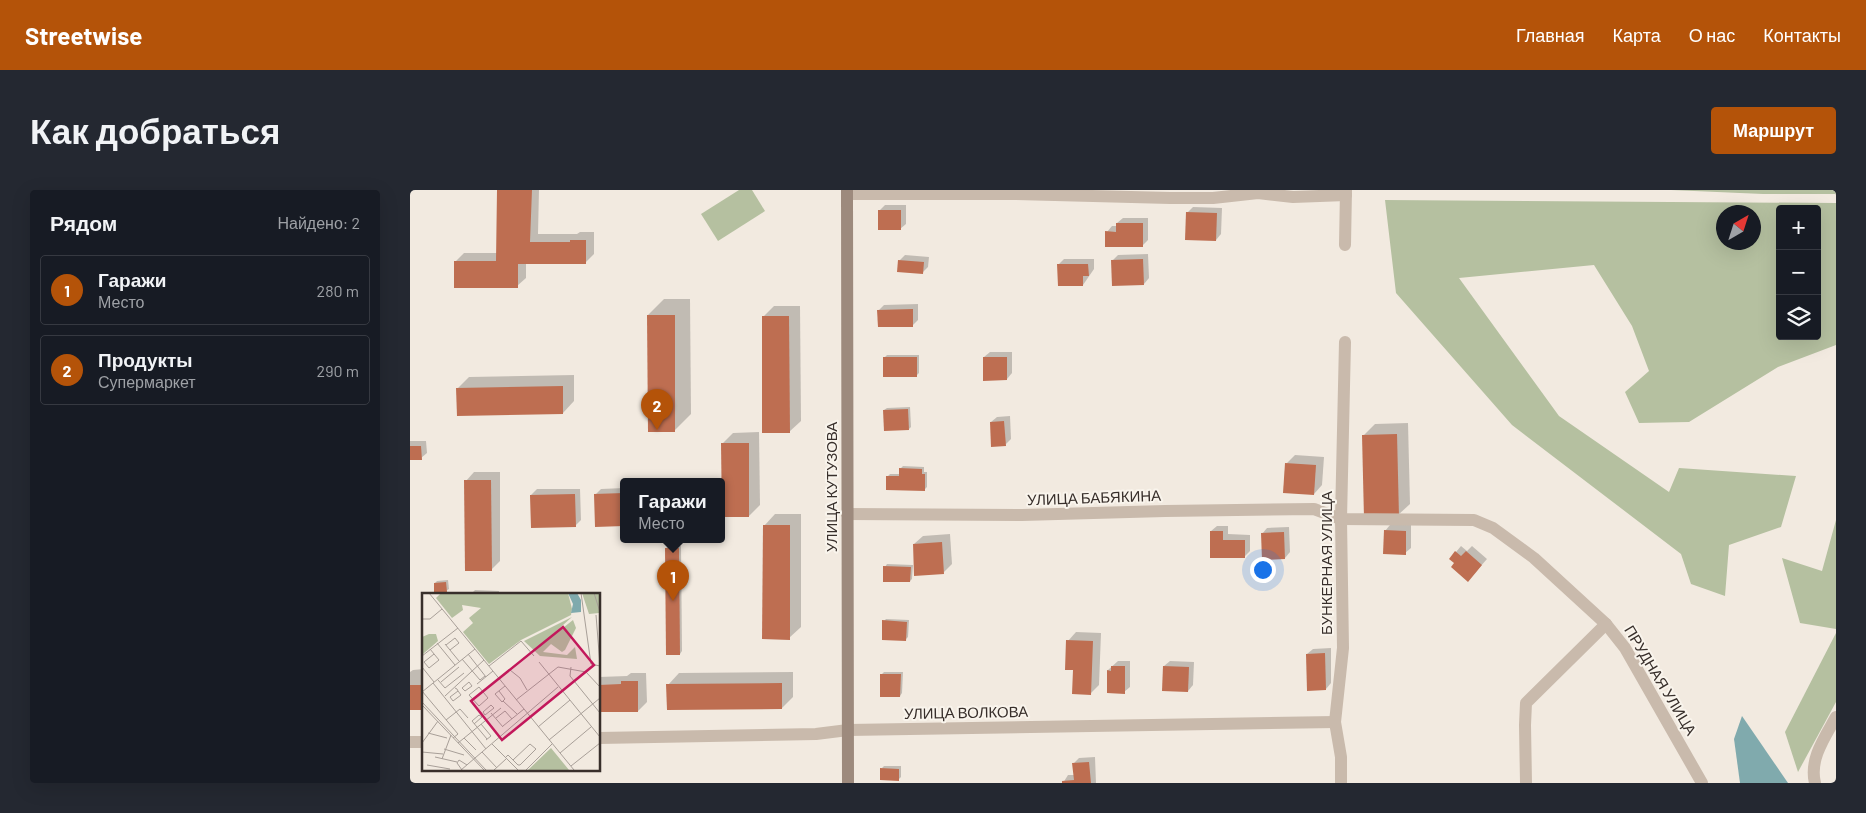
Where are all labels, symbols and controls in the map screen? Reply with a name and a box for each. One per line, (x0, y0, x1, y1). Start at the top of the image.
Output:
text: Streetwise (25, 21, 142, 50)
text: Главная (1516, 24, 1585, 46)
text: Карта (1613, 24, 1661, 46)
text: О нас (1689, 24, 1735, 46)
text: Контакты (1763, 24, 1841, 46)
button: Маршрут (1711, 107, 1836, 154)
text: Как добраться (30, 109, 280, 151)
north arrow (1716, 205, 1761, 250)
map controls (1776, 205, 1821, 340)
button: + (1776, 205, 1821, 250)
text: Рядом (50, 210, 117, 235)
text: Найдено: 2 (277, 213, 360, 232)
button: − (1776, 250, 1821, 295)
text: Гаражи (98, 268, 166, 291)
text: 1 (64, 281, 70, 300)
text: 280 m (317, 281, 359, 300)
text: Место (98, 292, 144, 311)
button: layers (1776, 295, 1821, 340)
text: Продукты (98, 348, 193, 371)
text: 2 (63, 361, 71, 380)
text: 290 m (317, 361, 359, 380)
text: Супермаркет (98, 372, 196, 391)
pin: 2 (641, 389, 673, 430)
street label: УЛИЦА КУТУЗОВА (822, 422, 840, 552)
popup (620, 478, 725, 543)
street label: УЛИЦА БАБЯКИНА (1027, 486, 1161, 508)
text: Гаражи (638, 489, 707, 512)
street label: БУНКЕРНАЯ УЛИЦА (1317, 491, 1335, 635)
text: Место (638, 513, 685, 532)
your location (1250, 557, 1276, 583)
pin: 1 (657, 560, 689, 601)
inset map (422, 593, 600, 770)
street label: ПРУДНАЯ УЛИЦА (1621, 622, 1701, 738)
street label: УЛИЦА ВОЛКОВА (904, 702, 1028, 722)

